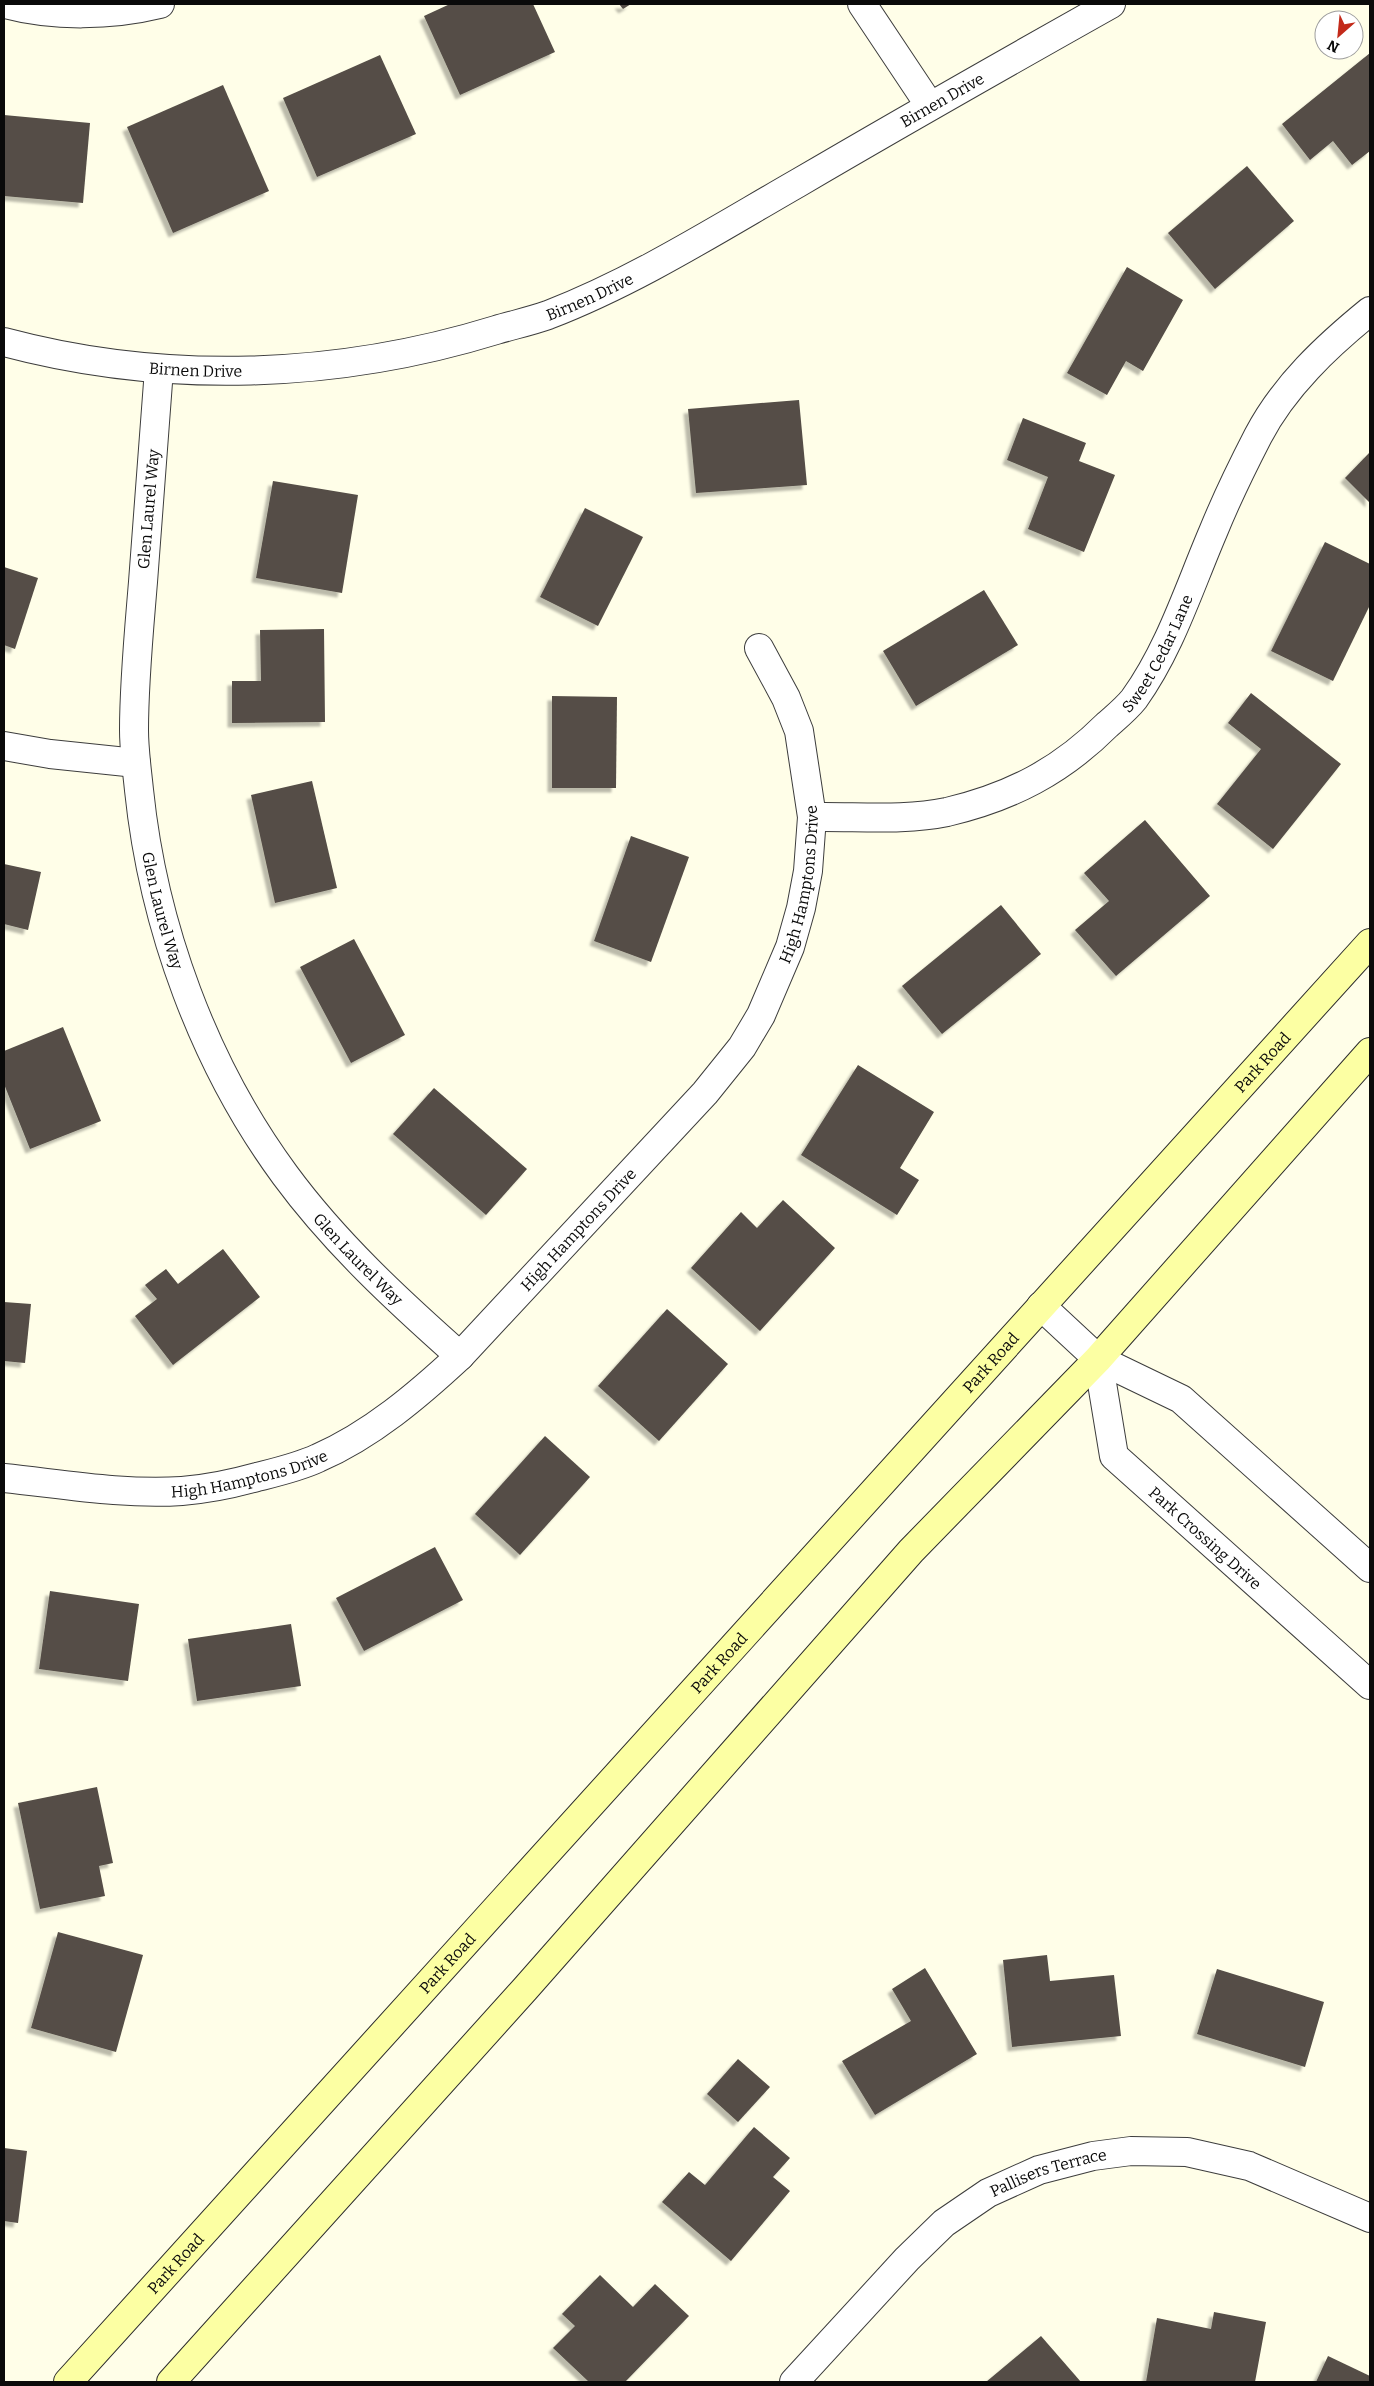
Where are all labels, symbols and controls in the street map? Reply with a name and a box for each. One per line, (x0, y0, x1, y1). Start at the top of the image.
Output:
north arrow (1314, 10, 1364, 60)
text: N (1324, 36, 1342, 56)
street label: Birnen Drive (897, 69, 987, 132)
street label: Birnen Drive (543, 269, 636, 325)
street label: Birnen Drive (148, 358, 242, 381)
street label: Glen Laurel Way (134, 448, 163, 570)
street label: Sweet Cedar Lane (1118, 592, 1197, 716)
street label: High Hamptons Drive (775, 804, 822, 966)
street label: Glen Laurel Way (138, 850, 187, 972)
street label: Park Road (1231, 1028, 1295, 1096)
street label: High Hamptons Drive (517, 1164, 640, 1295)
street label: Glen Laurel Way (309, 1209, 407, 1310)
street label: Park Road (959, 1328, 1023, 1397)
street label: High Hamptons Drive (170, 1446, 331, 1502)
street label: Park Crossing Drive (1145, 1483, 1265, 1593)
street label: Park Road (687, 1629, 752, 1697)
street label: Park Road (415, 1929, 480, 1997)
street label: Pallisers Terrace (987, 2145, 1108, 2201)
street label: Park Road (144, 2229, 208, 2298)

